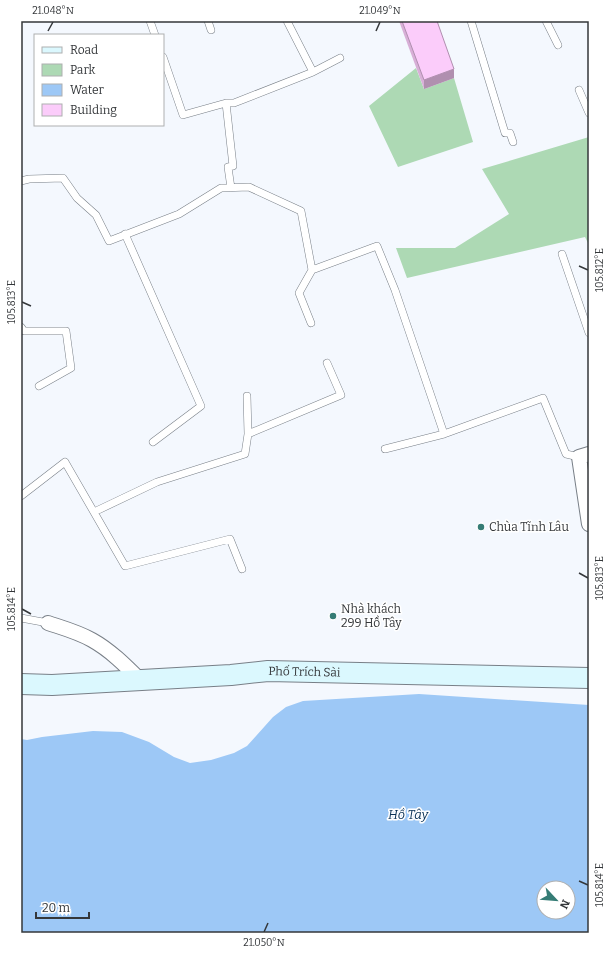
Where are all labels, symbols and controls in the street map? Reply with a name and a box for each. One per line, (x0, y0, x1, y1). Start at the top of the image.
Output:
text: 21.048°N (32, 5, 74, 17)
text: 21.049°N (359, 5, 401, 17)
legend (34, 34, 164, 126)
text: Road (70, 43, 98, 57)
text: Park (70, 63, 96, 77)
text: Water (70, 83, 105, 97)
text: Building (70, 103, 117, 117)
text: 105.812°E (594, 248, 606, 292)
text: 105.813°E (6, 280, 18, 324)
place label: Chùa Tĩnh Lâu (489, 520, 569, 534)
marker: Chùa Tĩnh Lâu (476, 522, 486, 532)
text: 105.813°E (594, 556, 606, 600)
text: 105.814°E (6, 587, 18, 631)
place label: Nhà khách 299 Hồ Tây (341, 602, 402, 630)
marker: Nhà khách 299 Hồ Tây (328, 611, 338, 621)
street label: Phố Trích Sài (268, 663, 341, 680)
water label: Hồ Tây (388, 807, 429, 822)
text: 105.814°E (594, 863, 606, 907)
north arrow (536, 880, 576, 920)
scale bar (36, 894, 89, 920)
text: N (557, 897, 572, 911)
text: 20 m (42, 901, 71, 915)
text: 21.050°N (243, 937, 285, 949)

